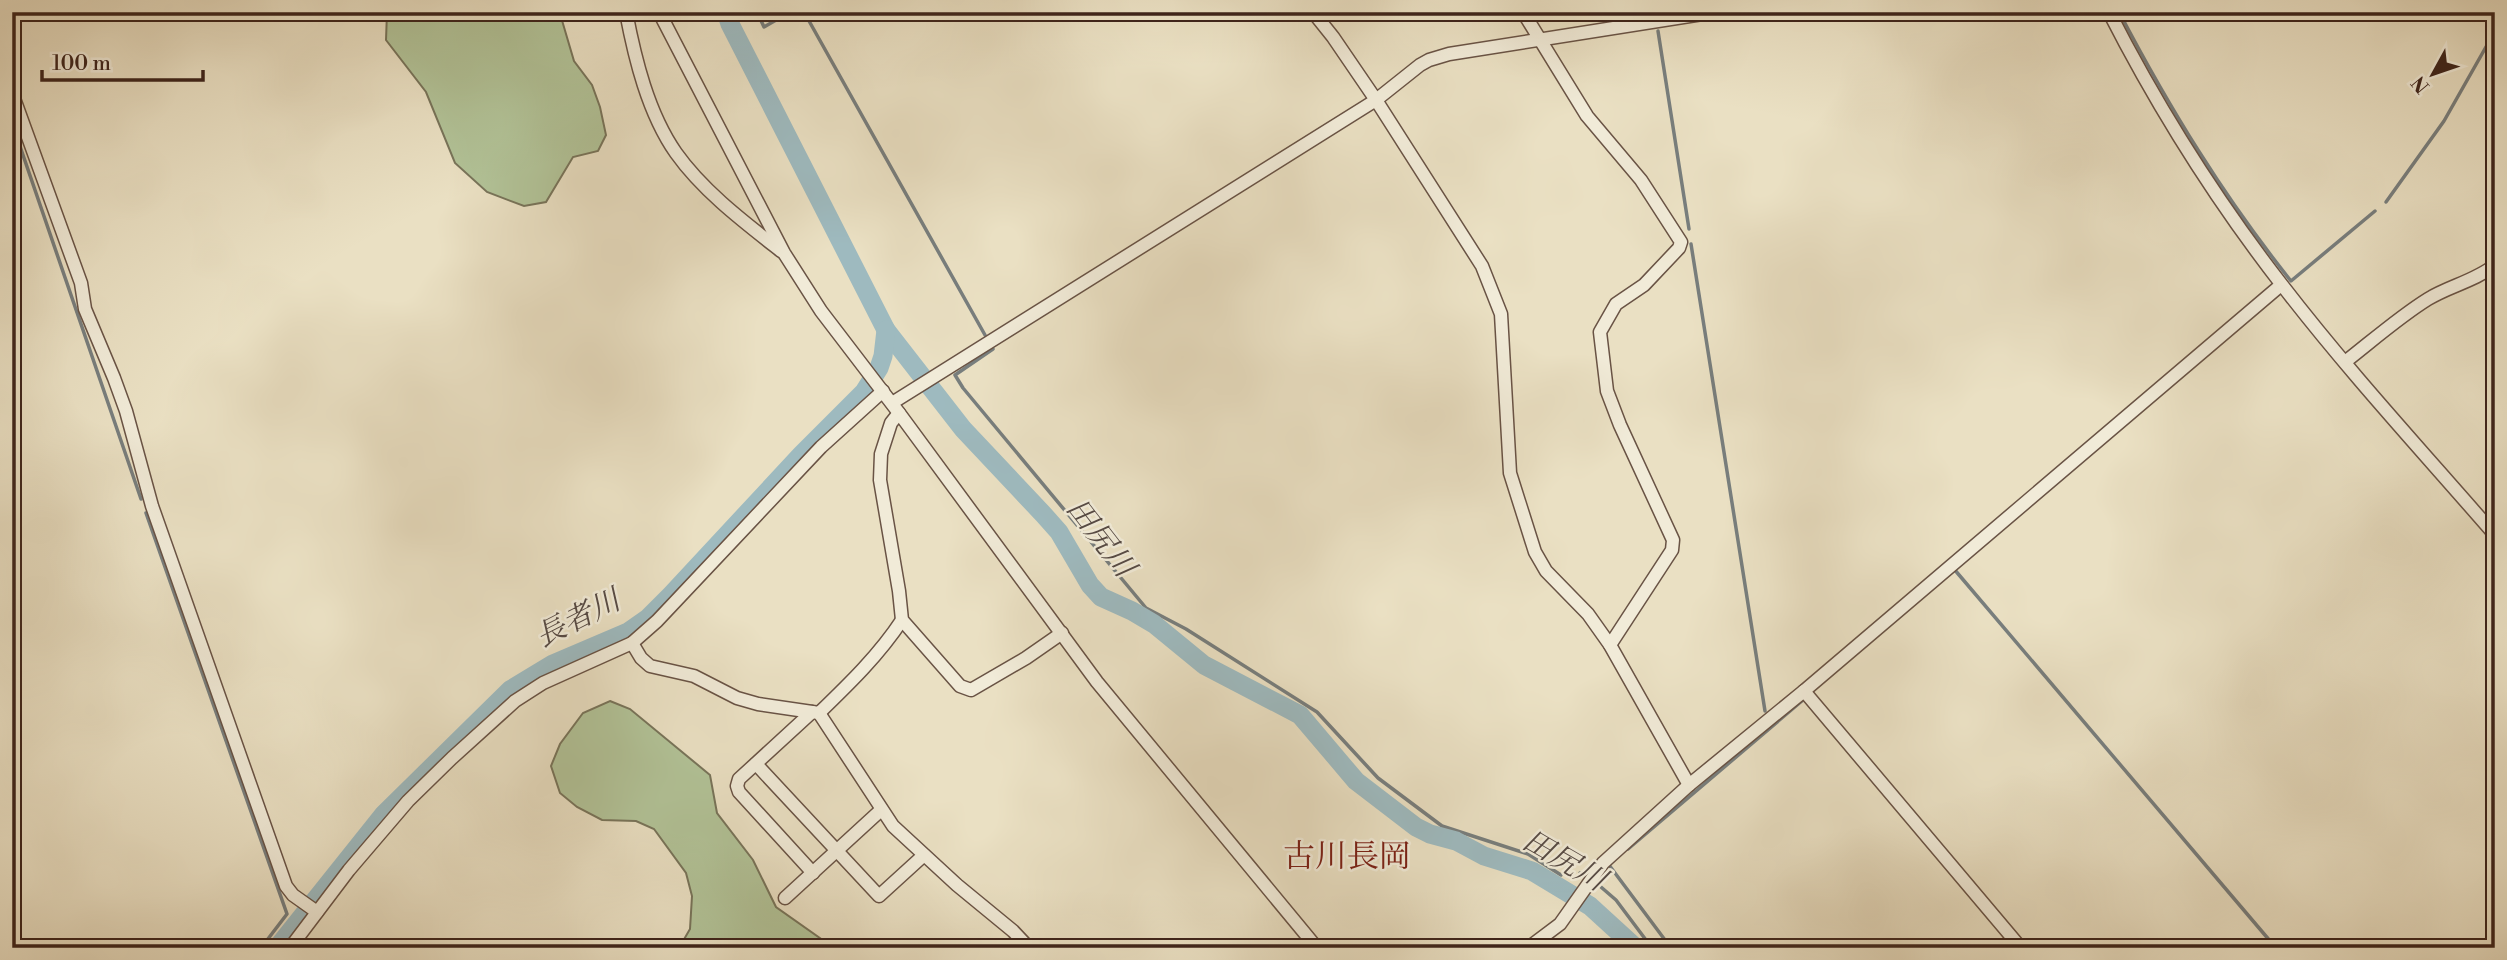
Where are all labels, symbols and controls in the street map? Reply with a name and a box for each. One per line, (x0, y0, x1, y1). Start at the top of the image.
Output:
scale bar (42, 38, 203, 82)
north arrow (2398, 38, 2468, 108)
text: 100 m (52, 51, 111, 77)
text: N (2407, 71, 2435, 98)
water label: 田尻川 (1057, 491, 1145, 588)
water label: 長者川 (529, 580, 629, 656)
water label: 田尻川 (1516, 822, 1615, 901)
district label: 古川長岡 (1283, 837, 1411, 877)

